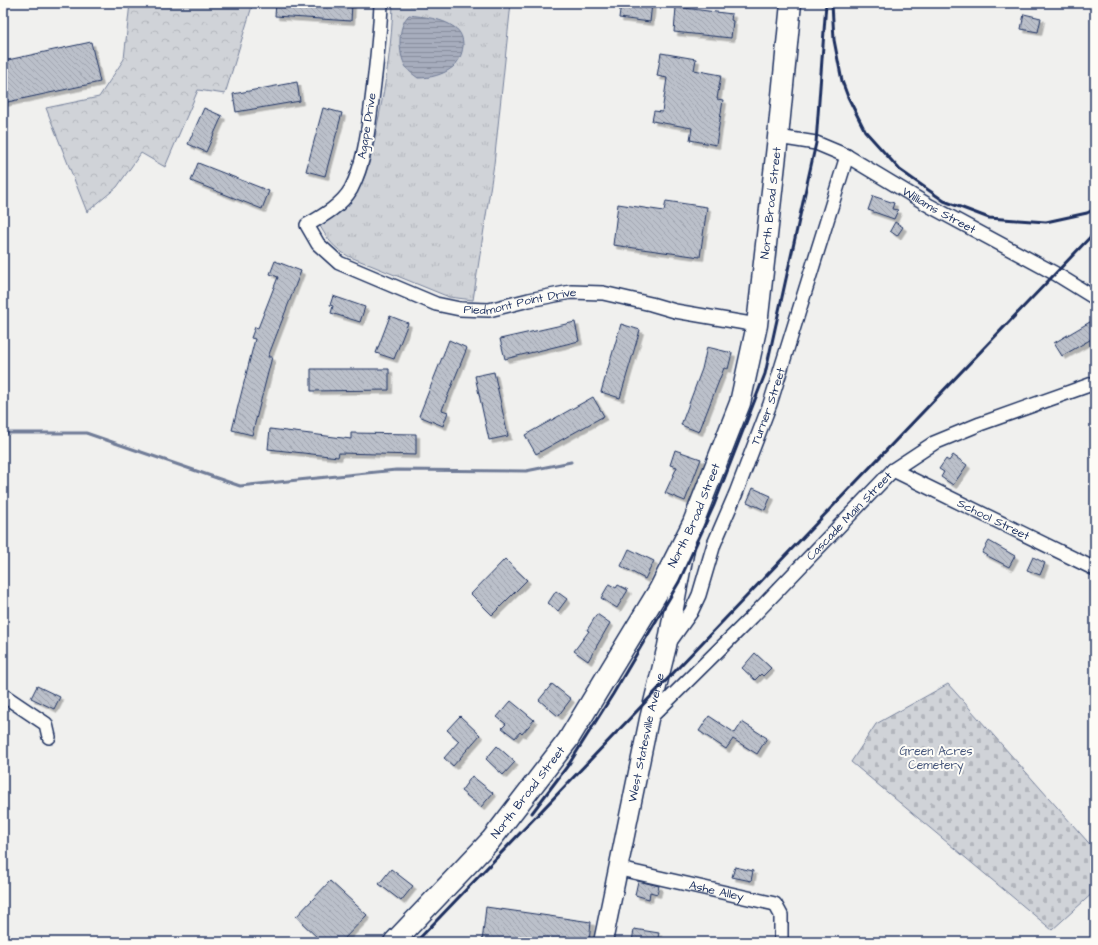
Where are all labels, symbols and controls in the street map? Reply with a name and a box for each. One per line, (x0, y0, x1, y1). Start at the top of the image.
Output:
street label: Agape Drive (353, 91, 382, 161)
street label: North Broad Street (756, 146, 785, 260)
street label: Williams Street (899, 183, 979, 238)
street label: Piedmont Point Drive (463, 283, 577, 319)
street label: Turner Street (747, 365, 789, 448)
street label: North Broad Street (663, 460, 724, 570)
street label: Cascade Main Street (802, 468, 896, 564)
street label: School Street (955, 494, 1033, 544)
street label: West Statesville Avenue (624, 671, 669, 804)
street label: North Broad Street (487, 742, 569, 842)
park label: Green Acres Cemetery (899, 743, 973, 775)
street label: Ashe Alley (688, 876, 746, 906)

